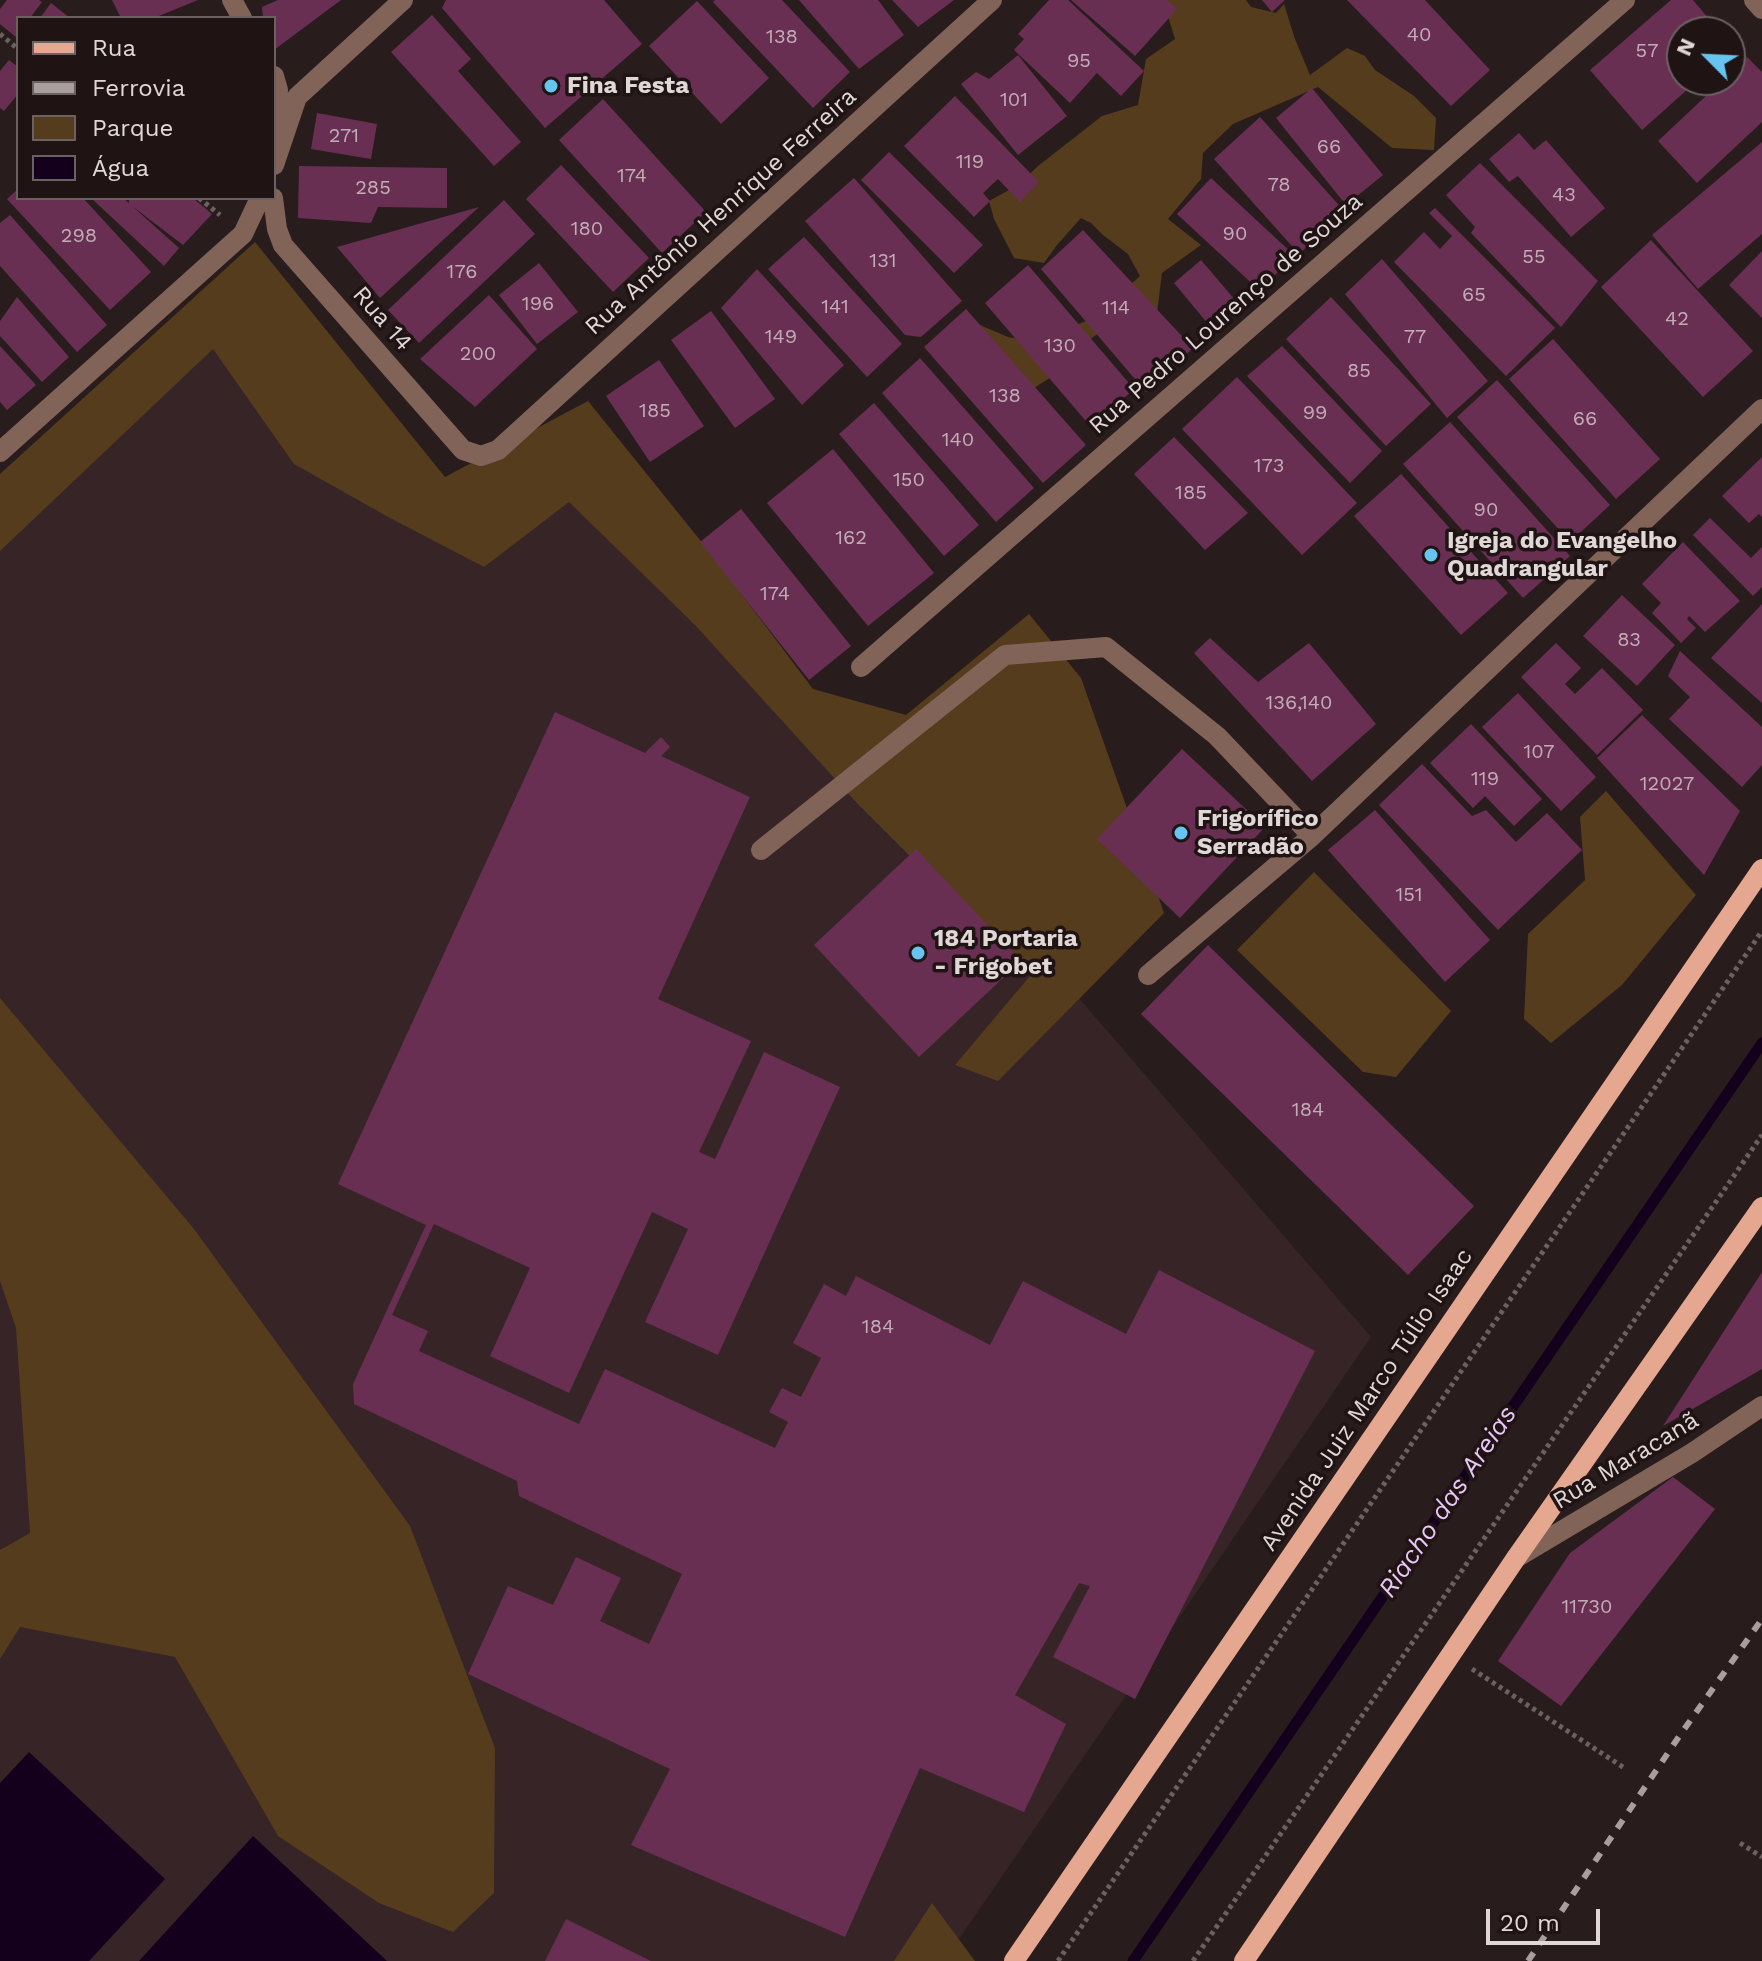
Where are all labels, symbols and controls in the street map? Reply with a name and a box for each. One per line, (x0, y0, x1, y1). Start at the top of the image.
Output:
legend (16, 16, 276, 200)
north arrow (1666, 16, 1746, 96)
house number: 40 (1407, 23, 1431, 47)
house number: 138 (766, 25, 798, 49)
text: Rua (92, 34, 136, 62)
text: N (1671, 34, 1700, 59)
house number: 57 (1636, 39, 1658, 63)
house number: 95 (1067, 49, 1091, 73)
place label: Fina Festa (567, 72, 689, 100)
text: Ferrovia (92, 74, 185, 102)
marker: Fina Festa (542, 77, 560, 95)
street label: Rua Antônio Henrique Ferreira (579, 83, 863, 341)
house number: 101 (1000, 88, 1028, 112)
text: Parque (92, 114, 173, 142)
house number: 271 (329, 124, 359, 148)
house number: 66 (1317, 135, 1341, 159)
house number: 119 (956, 150, 984, 174)
text: Água (92, 154, 149, 182)
house number: 174 (617, 164, 647, 188)
house number: 78 (1267, 173, 1291, 197)
house number: 285 (355, 176, 391, 200)
house number: 43 (1552, 183, 1576, 207)
street label: Rua Pedro Lourenço de Souza (1083, 187, 1369, 441)
house number: 180 (571, 217, 603, 241)
house number: 90 (1223, 222, 1247, 246)
house number: 298 (61, 224, 97, 248)
house number: 55 (1522, 245, 1546, 269)
house number: 131 (869, 249, 897, 273)
house number: 176 (447, 260, 477, 284)
street label: Rua 14 (346, 281, 418, 357)
house number: 65 (1462, 283, 1486, 307)
house number: 196 (522, 292, 554, 316)
house number: 141 (821, 295, 849, 319)
house number: 114 (1102, 296, 1130, 320)
house number: 42 (1665, 307, 1689, 331)
house number: 149 (765, 325, 797, 349)
house number: 77 (1404, 325, 1426, 349)
house number: 130 (1044, 334, 1076, 358)
house number: 200 (460, 342, 496, 366)
house number: 85 (1347, 359, 1371, 383)
house number: 138 (989, 384, 1021, 408)
house number: 185 (639, 399, 671, 423)
house number: 99 (1303, 401, 1327, 425)
house number: 66 (1573, 407, 1597, 431)
house number: 140 (942, 428, 974, 452)
house number: 173 (1254, 454, 1284, 478)
house number: 150 (893, 468, 925, 492)
house number: 185 (1175, 481, 1207, 505)
house number: 90 (1474, 498, 1498, 522)
house number: 162 (835, 526, 867, 550)
place label: Igreja do Evangelho Quadrangular (1447, 527, 1677, 583)
marker: Igreja do Evangelho Quadrangular (1422, 546, 1440, 564)
house number: 174 (760, 582, 790, 606)
house number: 83 (1617, 628, 1641, 652)
house number: 136,140 (1265, 691, 1333, 715)
house number: 107 (1523, 740, 1555, 764)
house number: 119 (1471, 767, 1499, 791)
house number: 12027 (1640, 772, 1694, 796)
place label: Frigorífico Serradão (1197, 805, 1319, 861)
marker: Frigorífico Serradão (1172, 824, 1190, 842)
house number: 151 (1395, 883, 1423, 907)
place label: 184 Portaria - Frigobet (934, 925, 1078, 981)
marker: 184 Portaria - Frigobet (909, 944, 927, 962)
house number: 184 (1292, 1098, 1324, 1122)
street label: Avenida Juiz Marco Túlio Isaac (1255, 1243, 1479, 1557)
house number: 184 (862, 1315, 894, 1339)
water label: Riacho das Areias (1372, 1400, 1524, 1604)
street label: Rua Maracanã (1548, 1406, 1704, 1516)
house number: 11730 (1562, 1595, 1612, 1619)
scale bar (1490, 1893, 1604, 1943)
text: 20 m (1500, 1909, 1560, 1937)

